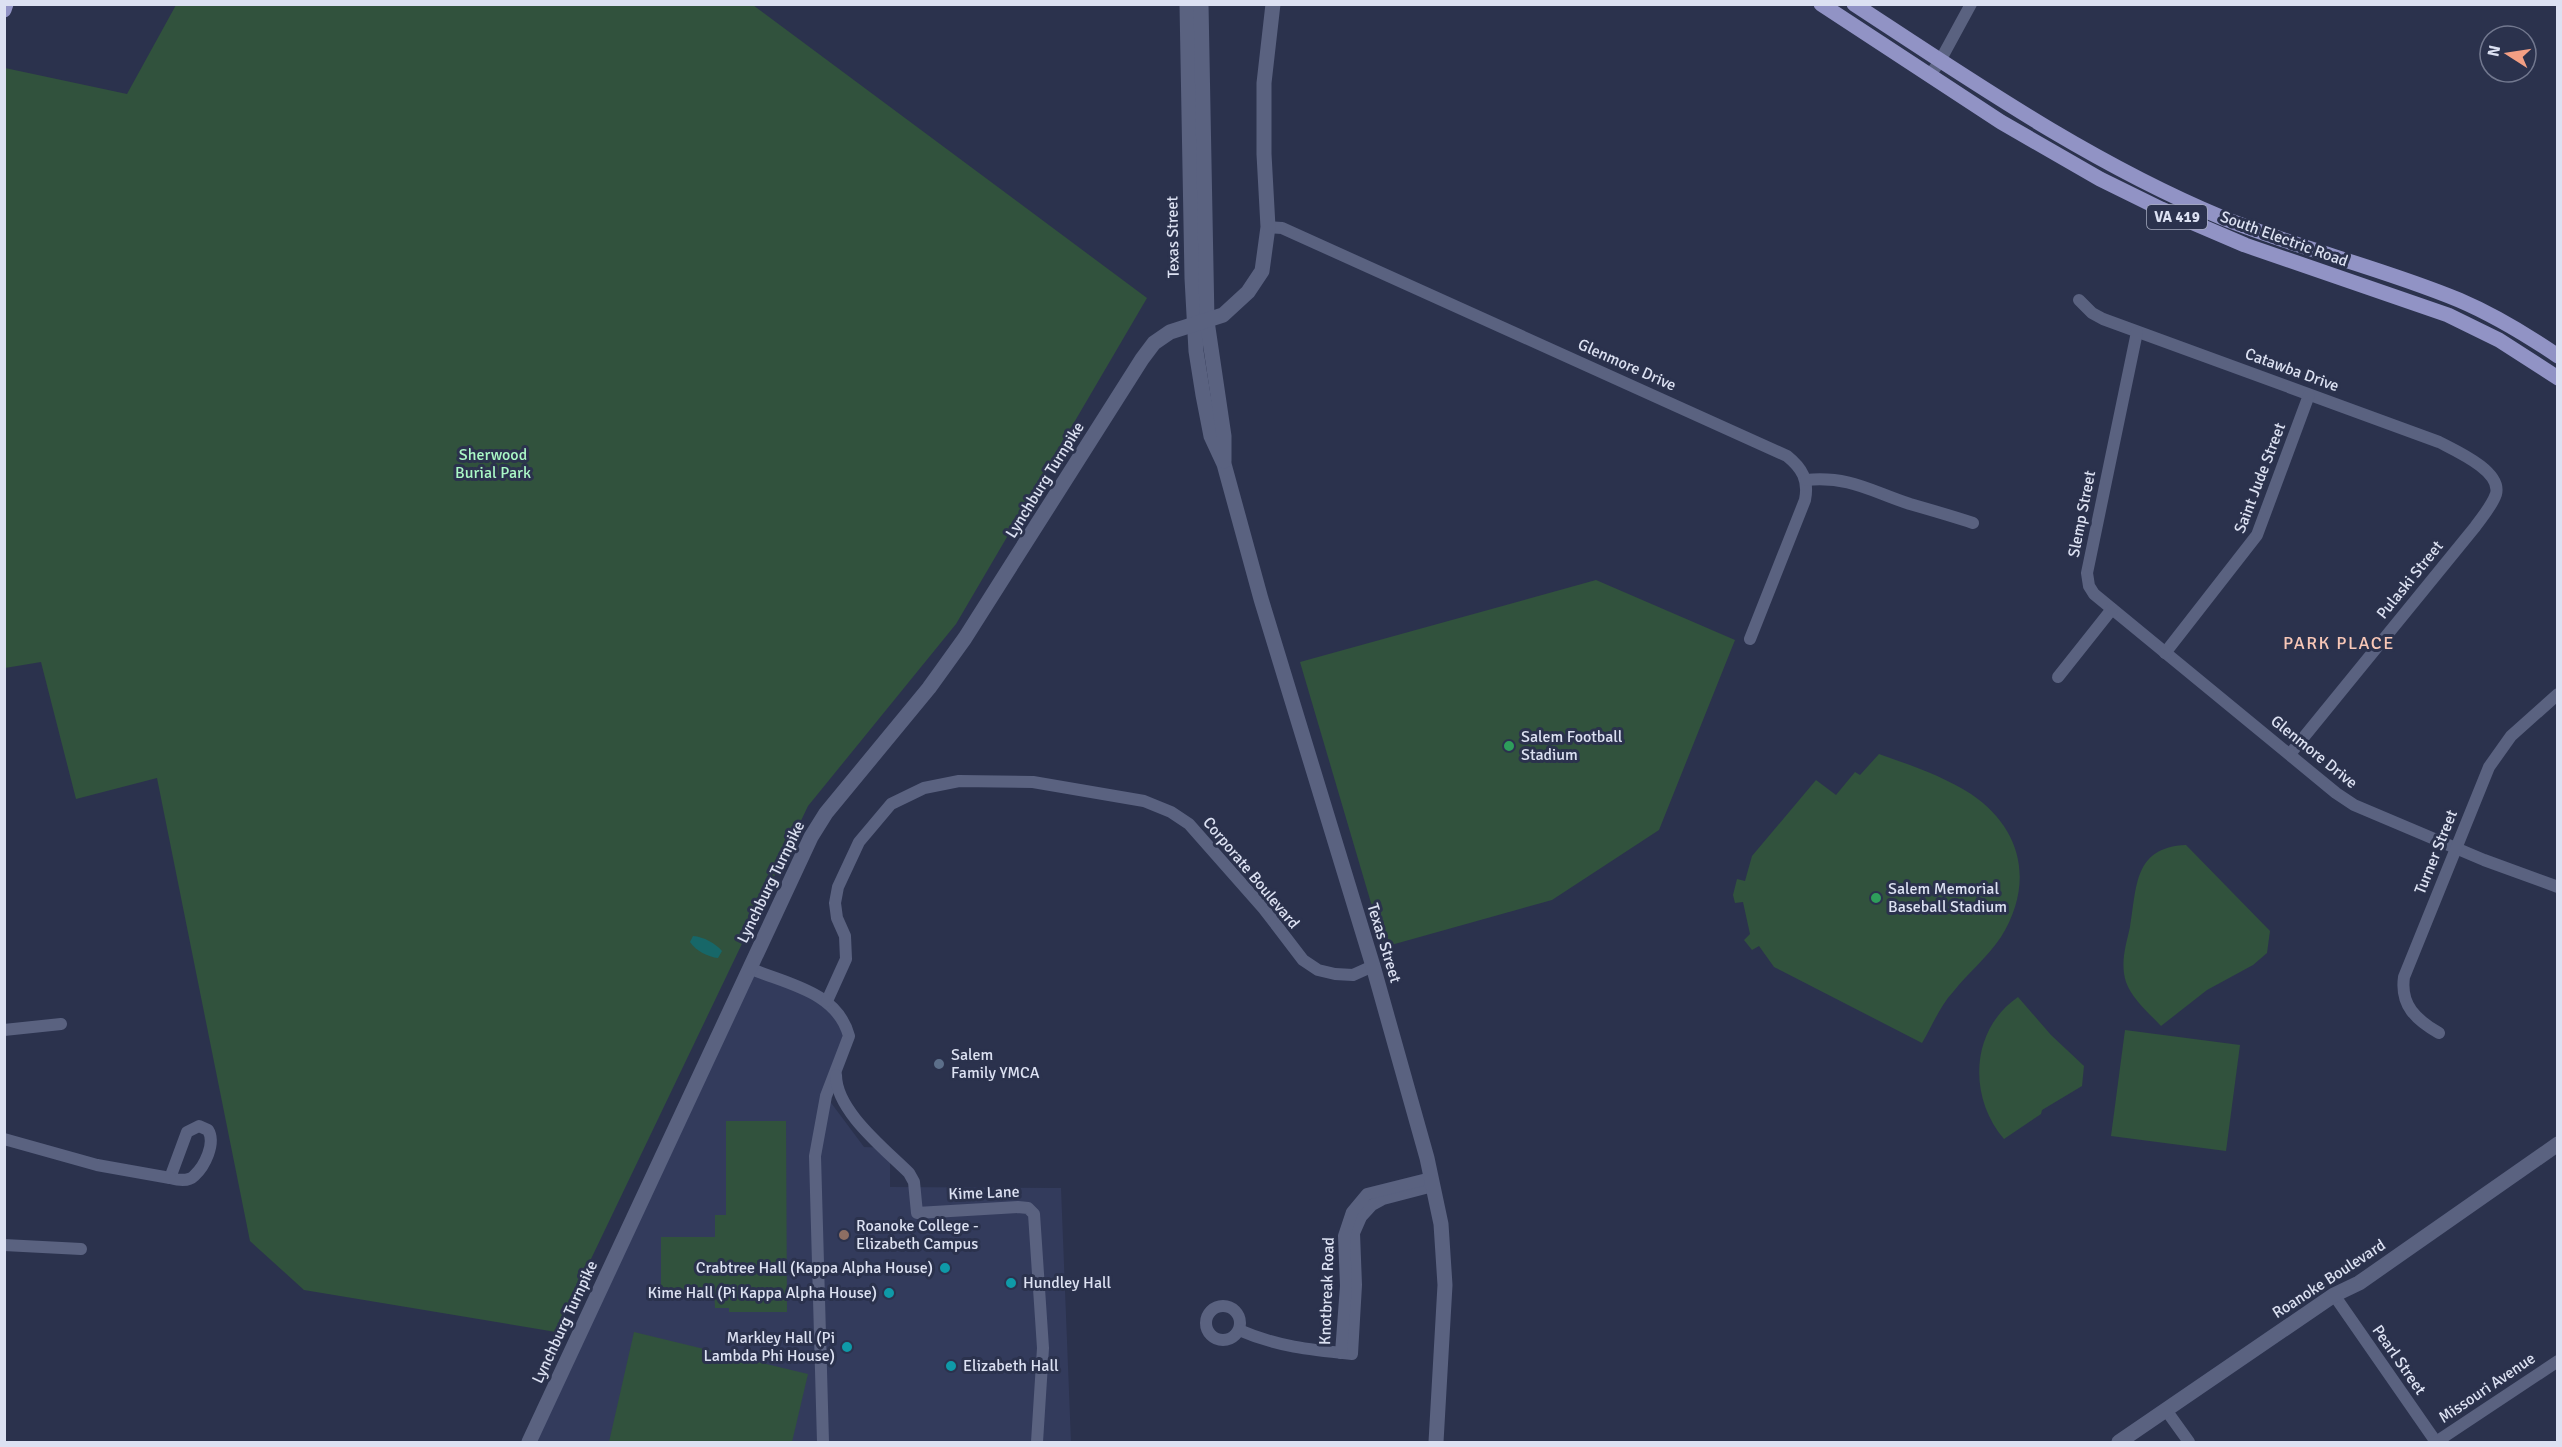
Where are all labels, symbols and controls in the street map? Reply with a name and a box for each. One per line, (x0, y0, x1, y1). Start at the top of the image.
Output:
north arrow (2478, 24, 2538, 84)
text: N (2483, 44, 2505, 59)
street label: Texas Street (1162, 195, 1184, 278)
road number: VA 419 (2147, 205, 2207, 229)
street label: South Electric Road (2217, 207, 2351, 271)
street label: Glenmore Drive (1575, 334, 1679, 396)
street label: Catawba Drive (2242, 344, 2342, 396)
street label: Lynchburg Turnpike (1001, 418, 1089, 542)
street label: Saint Jude Street (2230, 420, 2290, 536)
park label: Sherwood Burial Park (455, 445, 531, 483)
street label: Slemp Street (2064, 469, 2100, 559)
street label: Pulaski Street (2372, 537, 2448, 623)
district label: PARK PLACE (2283, 632, 2395, 654)
street label: Glenmore Drive (2267, 711, 2361, 793)
place label: Salem Football Stadium (1521, 727, 1623, 765)
marker: Salem Football Stadium (1502, 739, 1516, 753)
street label: Turner Street (2410, 807, 2462, 897)
street label: Corporate Boulevard (1198, 813, 1304, 933)
street label: Lynchburg Turnpike (733, 818, 809, 946)
place label: Salem Memorial Baseball Stadium (1888, 879, 2007, 917)
marker: Salem Memorial Baseball Stadium (1869, 891, 1883, 905)
street label: Texas Street (1362, 901, 1406, 986)
place label: Salem Family YMCA (951, 1045, 1040, 1083)
marker: Salem Family YMCA (932, 1057, 946, 1071)
street label: Kime Lane (948, 1182, 1020, 1204)
place label: Roanoke College - Elizabeth Campus (856, 1216, 979, 1254)
marker: Roanoke College - Elizabeth Campus (837, 1228, 851, 1242)
street label: Roanoke Boulevard (2269, 1235, 2389, 1323)
street label: Knotbreak Road (1315, 1237, 1339, 1345)
street label: Lynchburg Turnpike (528, 1257, 602, 1387)
place label: Crabtree Hall (Kappa Alpha House) (696, 1258, 933, 1278)
marker: Crabtree Hall (Kappa Alpha House) (938, 1261, 952, 1275)
place label: Hundley Hall (1023, 1273, 1112, 1293)
marker: Hundley Hall (1004, 1276, 1018, 1290)
place label: Kime Hall (Pi Kappa Alpha House) (647, 1283, 877, 1303)
marker: Kime Hall (Pi Kappa Alpha House) (882, 1286, 896, 1300)
street label: Pearl Street (2368, 1321, 2431, 1399)
place label: Markley Hall (Pi Lambda Phi House) (704, 1328, 835, 1366)
marker: Markley Hall (Pi Lambda Phi House) (840, 1340, 854, 1354)
street label: Missouri Avenue (2435, 1348, 2539, 1428)
place label: Elizabeth Hall (963, 1356, 1059, 1376)
marker: Elizabeth Hall (944, 1359, 958, 1373)

